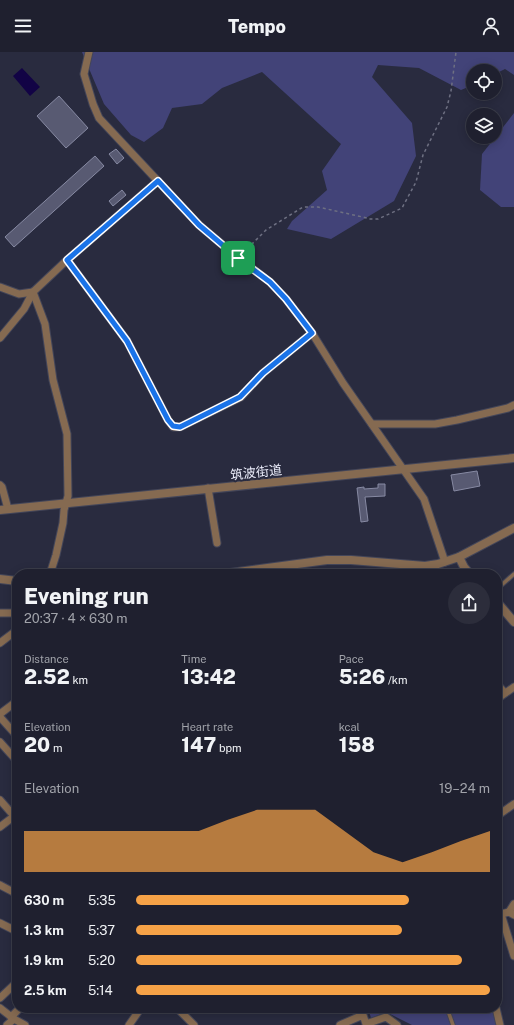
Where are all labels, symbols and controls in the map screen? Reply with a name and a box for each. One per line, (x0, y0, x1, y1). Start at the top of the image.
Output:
icon: menu (12, 15, 34, 37)
icon: person (480, 15, 502, 37)
text: Tempo (228, 16, 286, 37)
map controls (466, 64, 502, 144)
button: locate (466, 64, 502, 100)
button: layers (466, 108, 502, 144)
pin (221, 241, 255, 275)
icon: arrive (227, 247, 249, 269)
street label: 筑波街道 (229, 462, 283, 483)
button: share (448, 582, 490, 624)
text: Evening run (24, 583, 149, 609)
text: 20:37 · 4 × 630 m (24, 611, 128, 626)
text: Distance (24, 653, 69, 665)
text: Time (181, 653, 206, 665)
text: Pace (339, 653, 364, 665)
text: 2.52 (24, 665, 70, 689)
text: 13:42 (181, 665, 236, 689)
text: 5:26 (339, 665, 385, 689)
text: km (70, 674, 88, 686)
text: /km (385, 674, 408, 686)
text: Elevation (24, 721, 71, 733)
text: Heart rate (181, 721, 233, 733)
text: kcal (339, 721, 360, 733)
text: 20 (24, 733, 50, 757)
text: 147 (181, 733, 216, 757)
text: 158 (339, 733, 375, 757)
text: m (50, 742, 62, 754)
text: bpm (216, 742, 242, 754)
text: Elevation (24, 781, 79, 796)
text: 19–24 m (439, 781, 490, 796)
text: 630 m (24, 893, 64, 908)
text: 5:35 (88, 893, 116, 908)
text: 1.3 km (24, 923, 64, 938)
text: 5:37 (88, 923, 115, 938)
text: 1.9 km (24, 953, 64, 968)
text: 5:20 (88, 953, 115, 968)
text: 2.5 km (24, 983, 67, 998)
text: 5:14 (88, 983, 113, 998)

